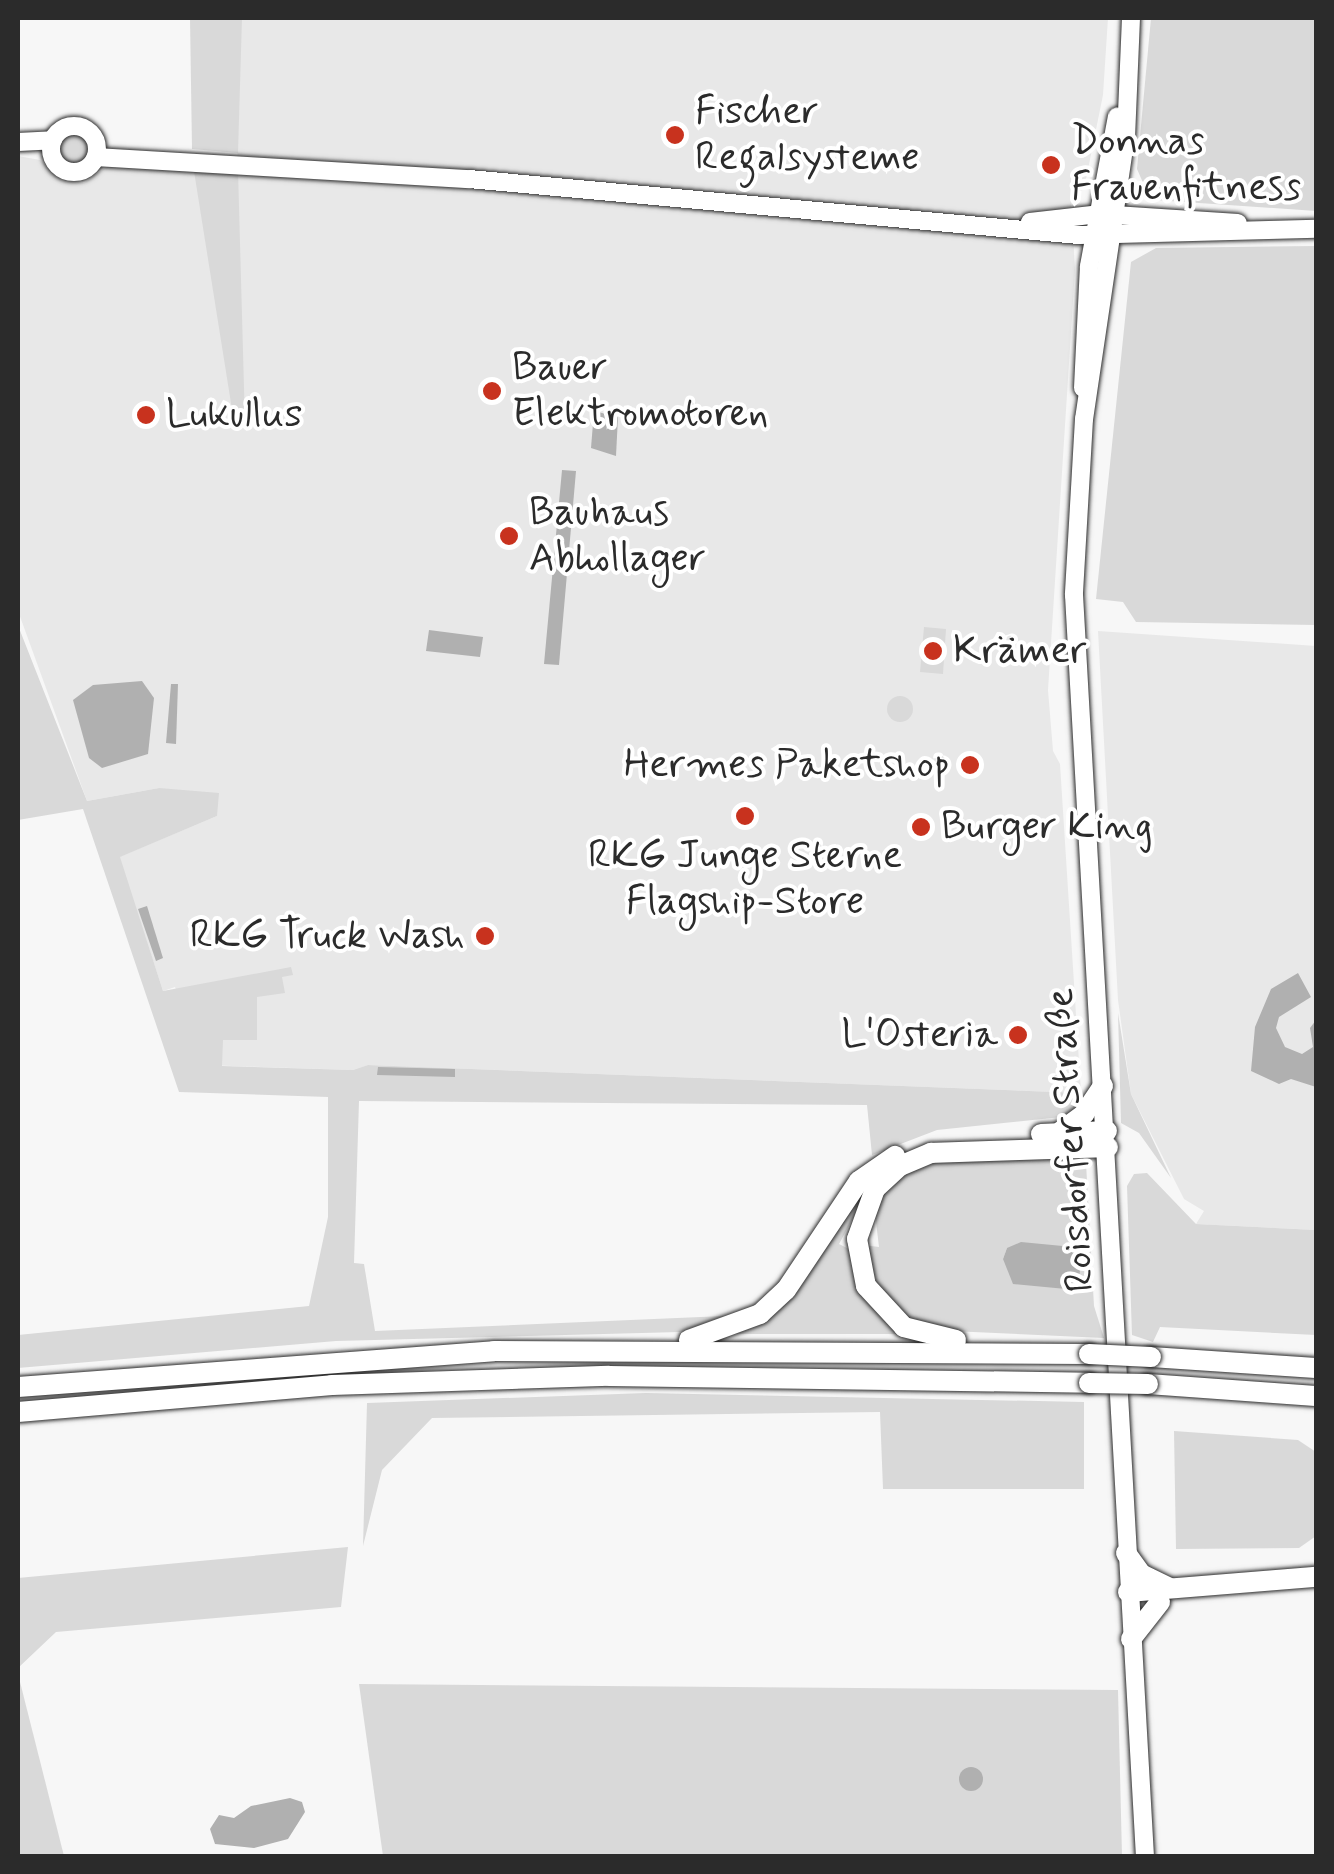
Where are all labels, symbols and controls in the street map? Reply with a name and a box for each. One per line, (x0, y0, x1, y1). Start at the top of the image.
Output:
place label: Fischer Regalsysteme (695, 88, 919, 182)
place label: Donnas Frauenfitness (1071, 118, 1301, 212)
marker: Fischer Regalsysteme (664, 124, 686, 146)
marker: Donnas Frauenfitness (1040, 154, 1062, 176)
place label: Bauer Elektromotoren (512, 344, 768, 438)
marker: Bauer Elektromotoren (481, 380, 503, 402)
place label: Lukullus (166, 391, 302, 439)
marker: Lukullus (135, 404, 157, 426)
place label: Bauhaus Abhollager (529, 489, 706, 583)
marker: Bauhaus Abhollager (498, 525, 520, 547)
place label: Krämer (953, 627, 1086, 675)
marker: Krämer (922, 640, 944, 662)
place label: Hermes Paketshop (629, 741, 950, 789)
marker: Hermes Paketshop (959, 754, 981, 776)
place label: Burger King (941, 803, 1147, 851)
marker: RKG Junge Sterne Flagship-Store (734, 805, 756, 827)
marker: Burger King (910, 816, 932, 838)
place label: RKG Junge Sterne Flagship-Store (588, 832, 902, 926)
place label: RKG Truck Wash (187, 912, 465, 960)
marker: RKG Truck Wash (474, 925, 496, 947)
street label: Roisdorfer Straße (1036, 986, 1106, 1294)
place label: L'Osteria (841, 1011, 998, 1059)
marker: L'Osteria (1007, 1024, 1029, 1046)

